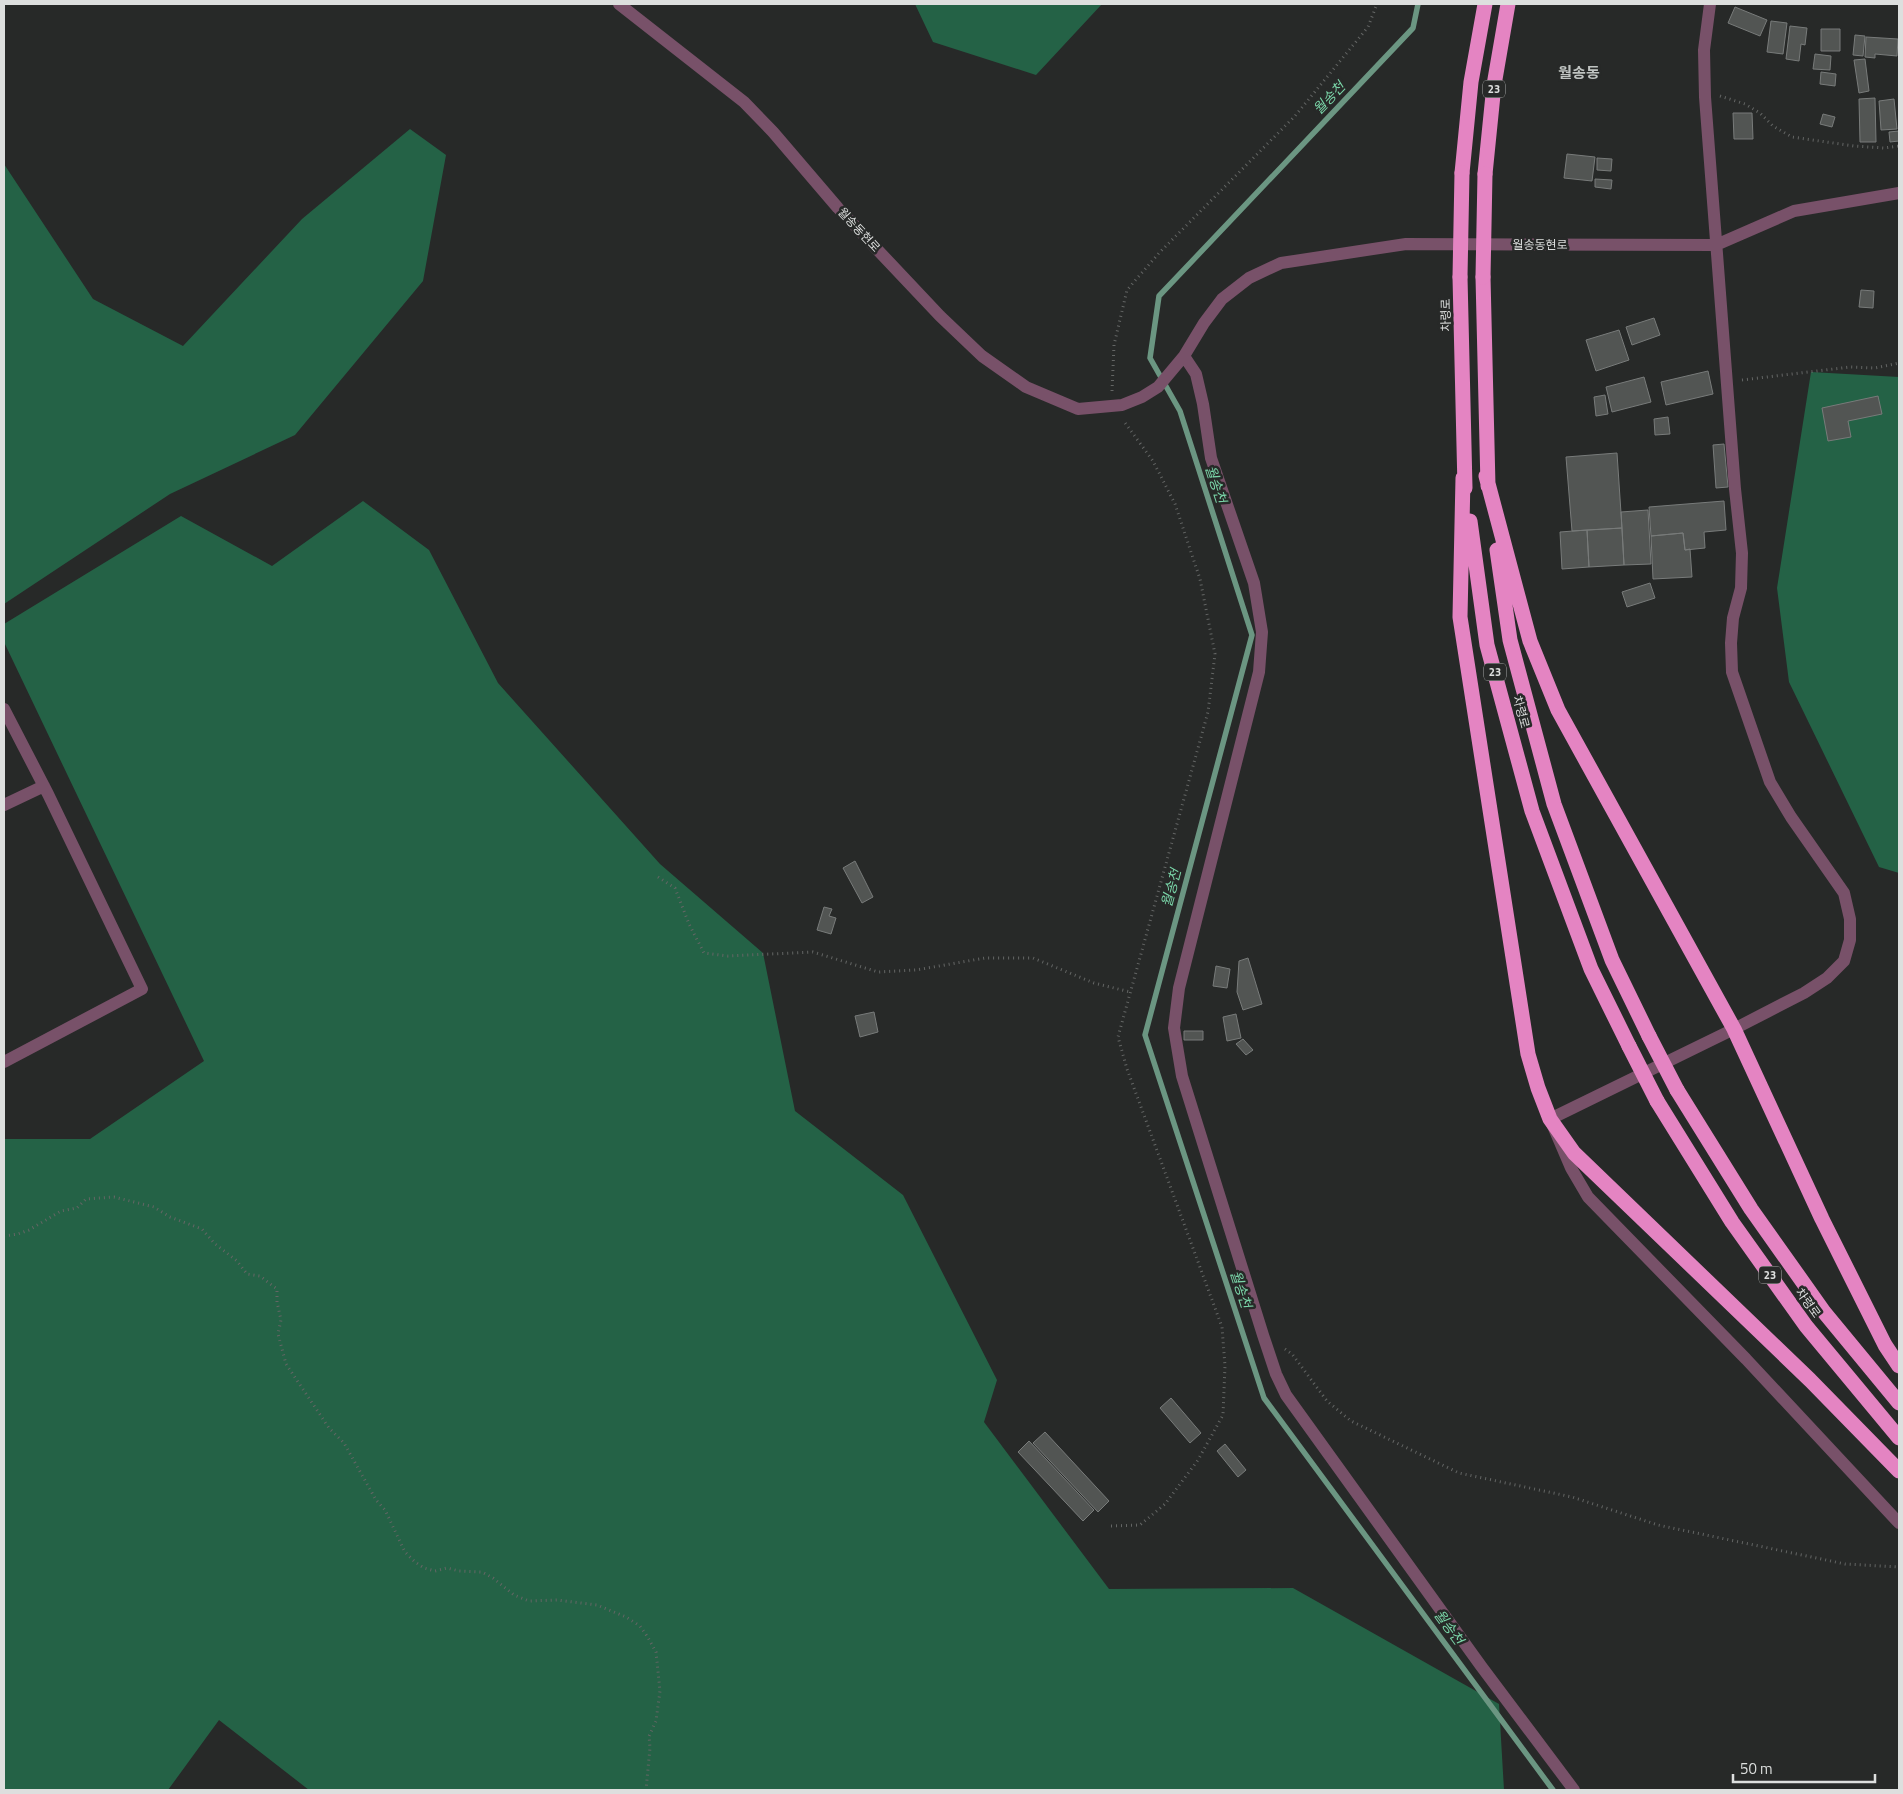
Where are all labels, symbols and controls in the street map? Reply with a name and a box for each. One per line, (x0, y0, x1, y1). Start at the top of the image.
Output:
district label: 월송동 (1558, 61, 1600, 84)
water label: 월송천 (1308, 76, 1350, 119)
road number: 23 (1483, 80, 1505, 98)
street label: 월송동현로 (834, 203, 885, 256)
street label: 월송동현로 (1512, 235, 1568, 254)
street label: 차령로 (1436, 298, 1455, 332)
water label: 월송천 (1201, 462, 1233, 507)
road number: 23 (1484, 664, 1506, 680)
street label: 차령로 (1508, 693, 1535, 730)
water label: 월송천 (1155, 865, 1186, 909)
road number: 23 (1759, 1266, 1781, 1284)
water label: 월송천 (1226, 1267, 1258, 1312)
street label: 차령로 (1791, 1284, 1826, 1322)
water label: 월송천 (1430, 1605, 1470, 1649)
scale bar (1733, 1752, 1876, 1784)
text: 50 m (1740, 1757, 1773, 1780)

